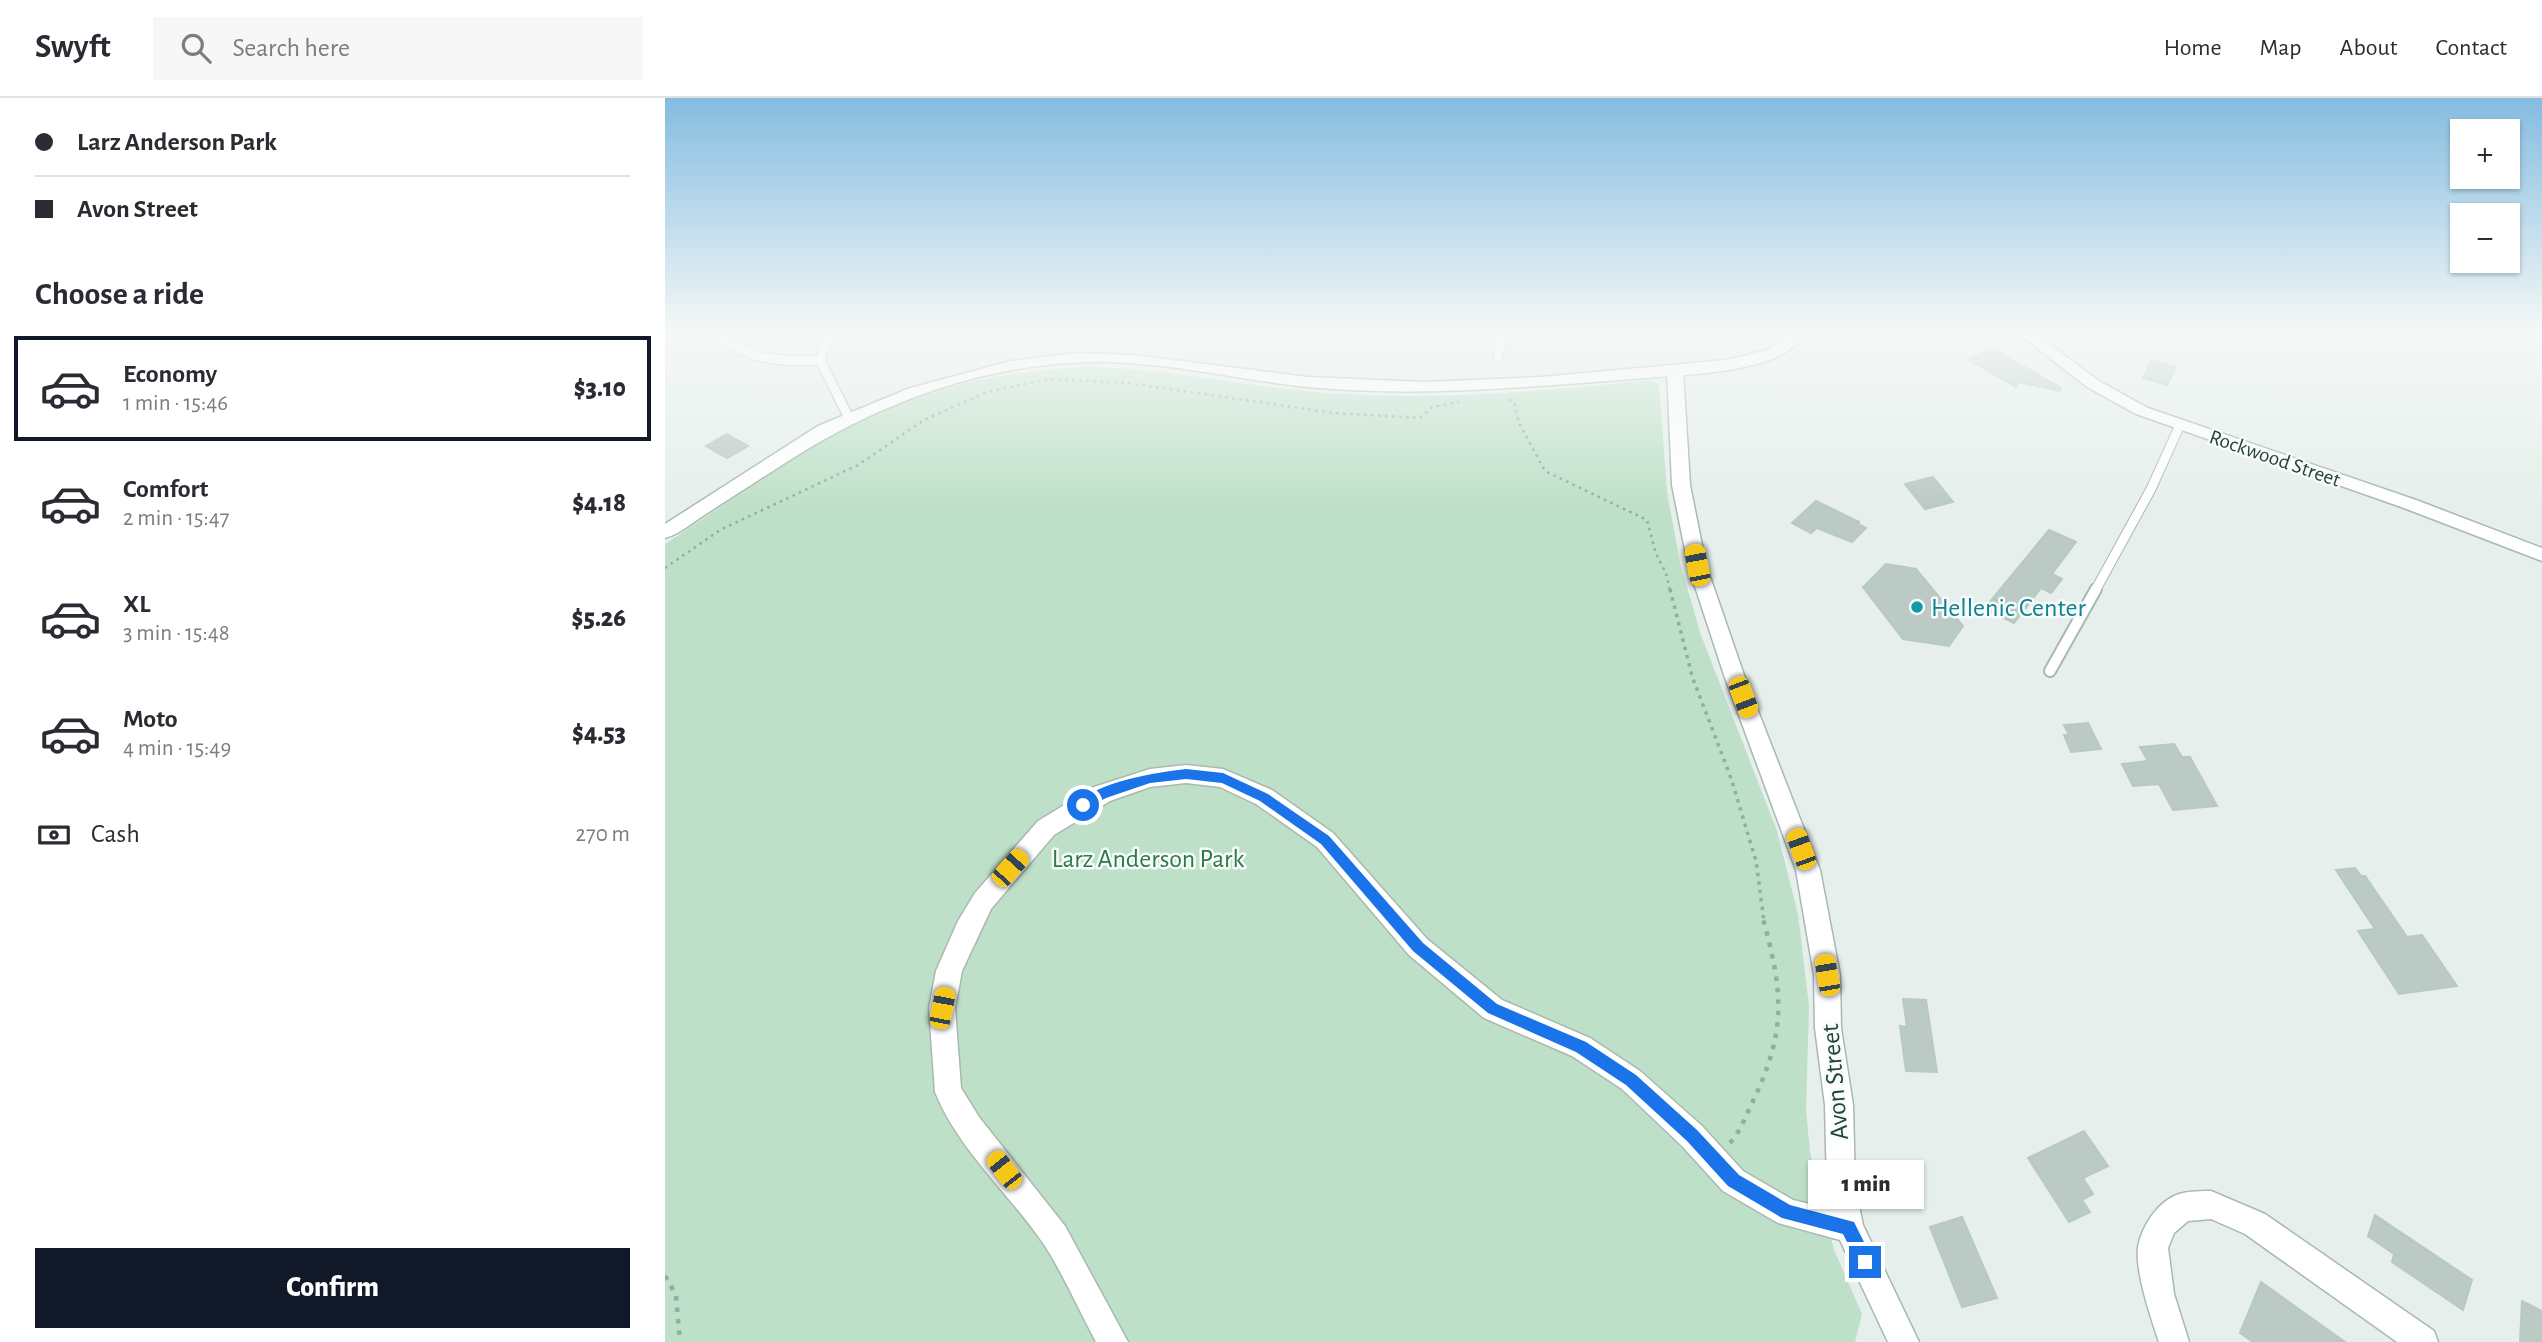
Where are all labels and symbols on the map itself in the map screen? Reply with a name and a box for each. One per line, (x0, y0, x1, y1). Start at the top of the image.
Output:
street label: Rockwood Street (2207, 426, 2343, 491)
car (1683, 542, 1712, 588)
place label: Hellenic Center (1931, 595, 2086, 621)
marker: Hellenic Center (1909, 599, 1925, 615)
car (1726, 674, 1761, 720)
route start (1067, 789, 1099, 821)
car (1784, 826, 1819, 872)
car (989, 845, 1032, 891)
park label: Larz Anderson Park (1052, 846, 1244, 872)
car (1814, 952, 1841, 998)
car (928, 985, 957, 1031)
street label: Avon Street (1817, 1023, 1853, 1141)
car (983, 1147, 1026, 1193)
callout: 1 min (1807, 1160, 1923, 1210)
route end (1849, 1246, 1881, 1278)

